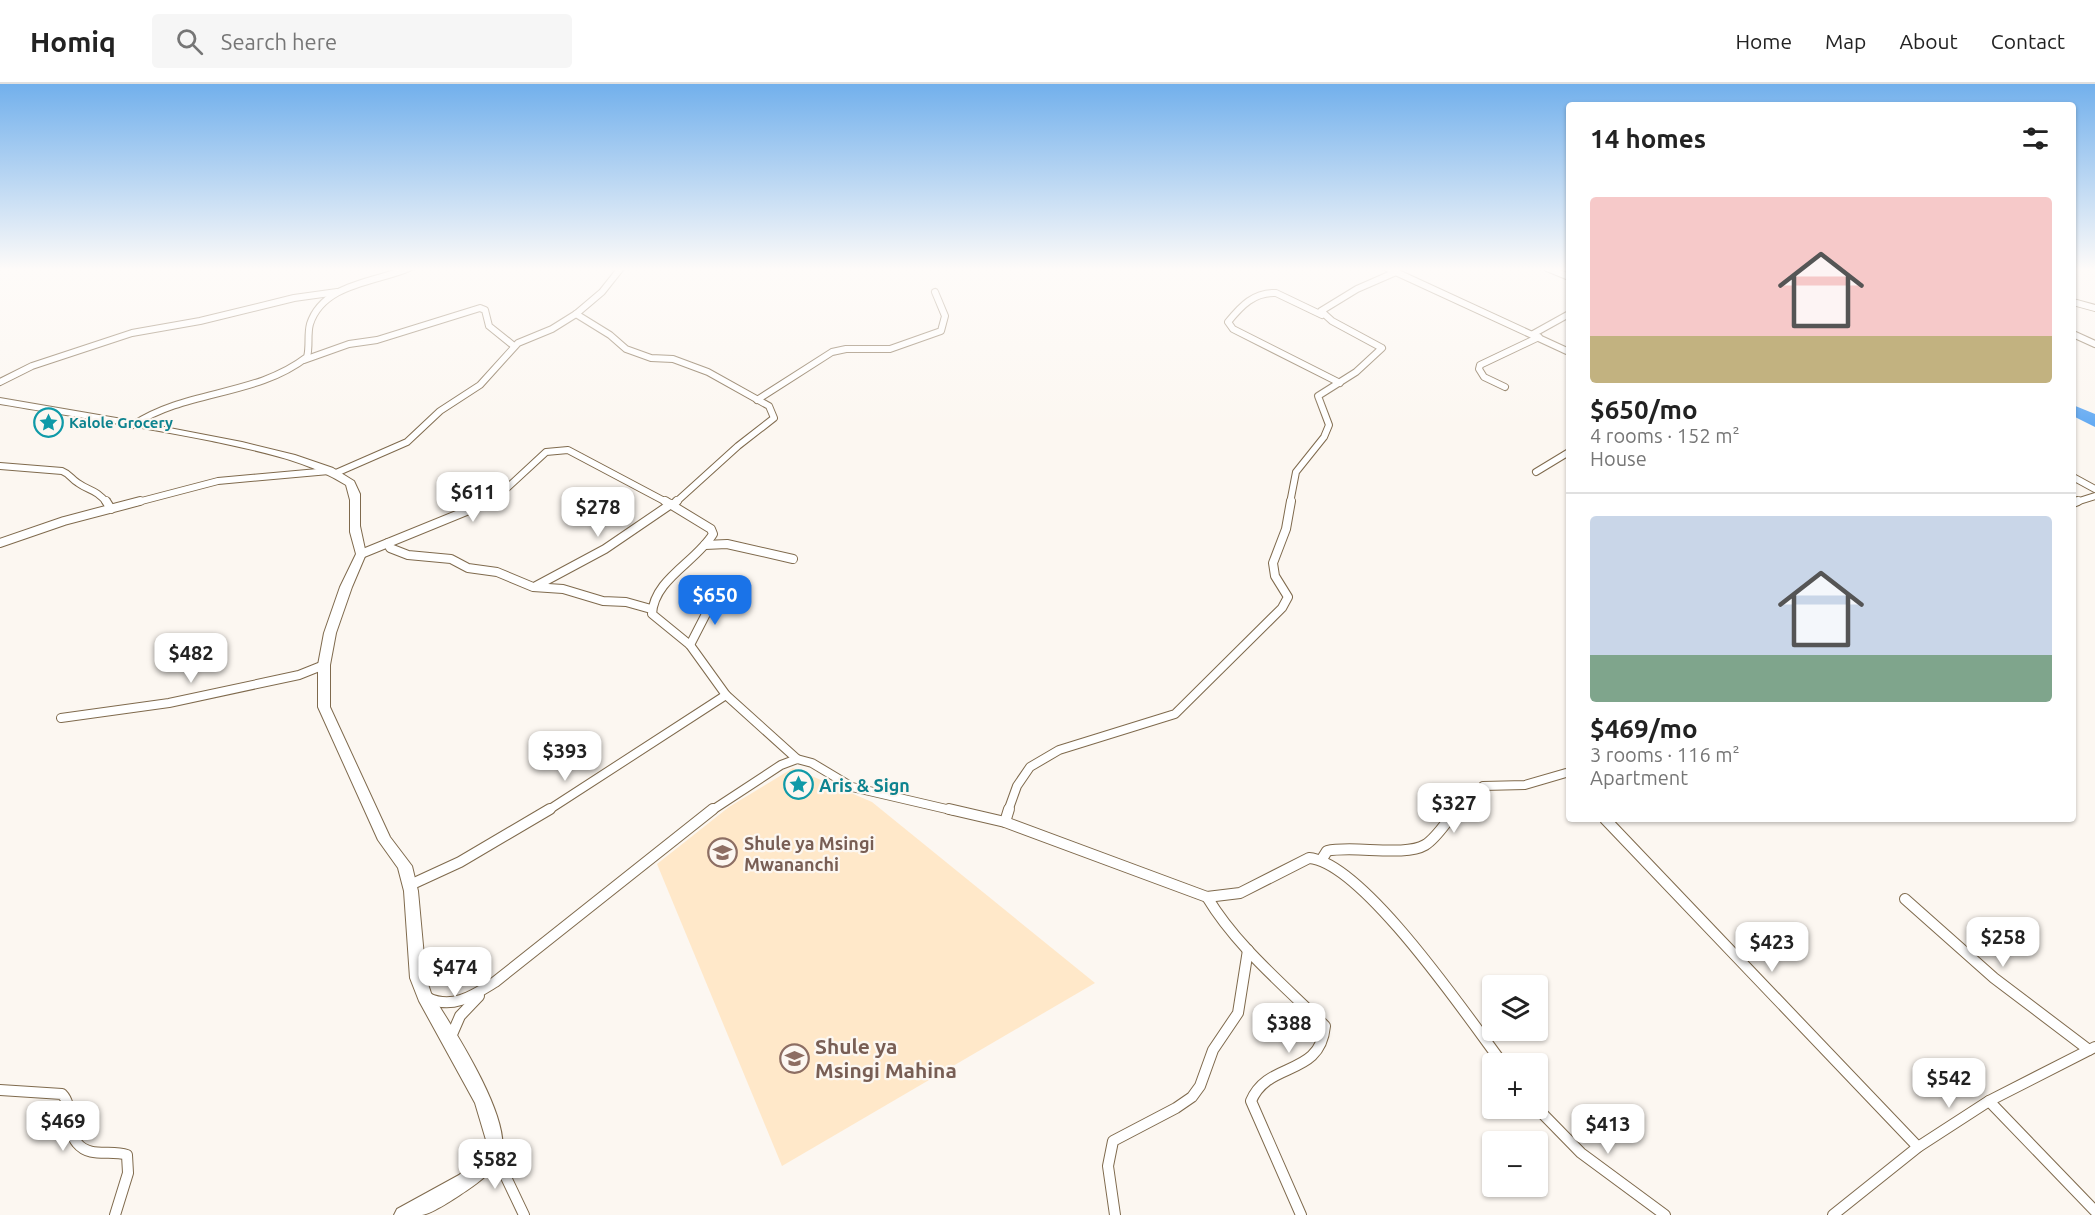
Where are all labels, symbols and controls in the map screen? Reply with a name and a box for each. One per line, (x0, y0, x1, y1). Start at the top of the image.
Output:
search box (152, 14, 572, 68)
icon: search (173, 25, 206, 58)
text: Homiq (30, 26, 116, 57)
text: Search here (221, 29, 337, 54)
text: Home (1735, 29, 1792, 53)
text: Map (1825, 29, 1866, 53)
text: About (1899, 29, 1958, 53)
text: Contact (1991, 29, 2065, 53)
icon: filters (2019, 122, 2052, 155)
text: 14 homes (1590, 124, 1706, 153)
icon: home (1767, 236, 1875, 344)
text: $650/mo (1590, 395, 1698, 424)
place icon: Kalole Grocery (32, 406, 64, 438)
place label: Kalole Grocery (69, 414, 173, 431)
text: 4 rooms · 152 m² (1590, 424, 1740, 447)
text: House (1590, 447, 1647, 470)
pin: $611 (437, 472, 509, 523)
text: $611 (450, 480, 496, 503)
pin: $278 (562, 487, 634, 538)
text: $278 (575, 495, 621, 518)
icon: home (1767, 555, 1875, 663)
pin: $650 (679, 575, 751, 626)
text: $650 (692, 583, 738, 606)
pin: $482 (155, 633, 227, 684)
text: $482 (168, 641, 214, 664)
text: $469/mo (1590, 714, 1698, 743)
pin: $393 (529, 731, 601, 782)
text: $393 (542, 739, 588, 762)
text: 3 rooms · 116 m² (1590, 743, 1740, 766)
text: Apartment (1590, 766, 1688, 789)
place icon: Aris & Sign (782, 769, 814, 801)
place label: Aris & Sign (819, 775, 910, 795)
pin: $327 (1418, 783, 1490, 834)
text: $327 (1431, 791, 1477, 814)
place label: Shule ya Msingi Mwananchi (744, 833, 875, 874)
school or university icon: Shule ya Msingi Mwananchi (707, 837, 739, 869)
pin: $258 (1967, 917, 2039, 968)
pin: $423 (1736, 922, 1808, 973)
text: $258 (1980, 925, 2026, 948)
text: $423 (1749, 930, 1795, 953)
pin: $474 (419, 947, 491, 998)
text: $474 (432, 955, 478, 978)
map controls (1482, 975, 1548, 1197)
button: layers (1482, 975, 1548, 1041)
pin: $388 (1253, 1003, 1325, 1054)
text: $388 (1266, 1011, 1312, 1034)
place label: Shule ya Msingi Mahina (815, 1034, 957, 1082)
school or university icon: Shule ya Msingi Mahina (778, 1042, 810, 1074)
button: + (1482, 1053, 1548, 1119)
pin: $542 (1913, 1058, 1985, 1109)
text: $542 (1926, 1066, 1972, 1089)
pin: $469 (27, 1101, 99, 1152)
pin: $413 (1572, 1104, 1644, 1155)
text: $469 (40, 1109, 86, 1132)
text: $413 (1585, 1112, 1631, 1135)
button: − (1482, 1131, 1548, 1197)
pin: $582 (459, 1139, 531, 1190)
text: $582 (472, 1147, 518, 1170)

